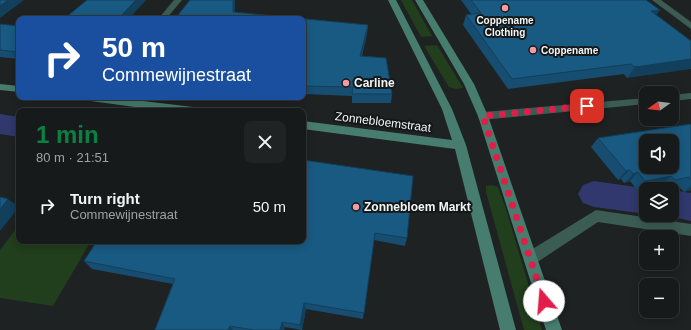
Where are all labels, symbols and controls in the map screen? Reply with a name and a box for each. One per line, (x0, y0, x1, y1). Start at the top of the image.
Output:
marker: Coppename Clothing (500, 3, 510, 13)
place label: Coppename Clothing (476, 15, 534, 38)
icon: right (36, 32, 88, 84)
text: 50 m (102, 32, 166, 63)
marker: Coppename (528, 45, 538, 55)
place label: Coppename (541, 45, 599, 56)
text: Commewijnestraat (102, 65, 251, 85)
place label: Carline (354, 76, 395, 90)
marker: Carline (341, 78, 351, 88)
north arrow (639, 86, 679, 126)
map controls (639, 86, 679, 318)
pin (570, 89, 604, 123)
icon: arrive (576, 95, 598, 117)
street label: Zonnebloemstraat (334, 109, 433, 135)
text: 1 min (36, 121, 99, 148)
button: close (244, 121, 286, 163)
button: sound (639, 134, 679, 174)
text: 80 m · 21:51 (36, 150, 109, 165)
button: layers (639, 182, 679, 222)
text: Turn right (70, 190, 140, 207)
icon: right (36, 195, 58, 217)
text: 50 m (253, 198, 286, 215)
place label: Zonnebloem Markt (364, 200, 471, 214)
marker: Zonnebloem Markt (351, 202, 361, 212)
text: Commewijnestraat (70, 207, 178, 222)
button: + (639, 230, 679, 270)
button: − (639, 278, 679, 318)
position arrow (523, 280, 565, 322)

